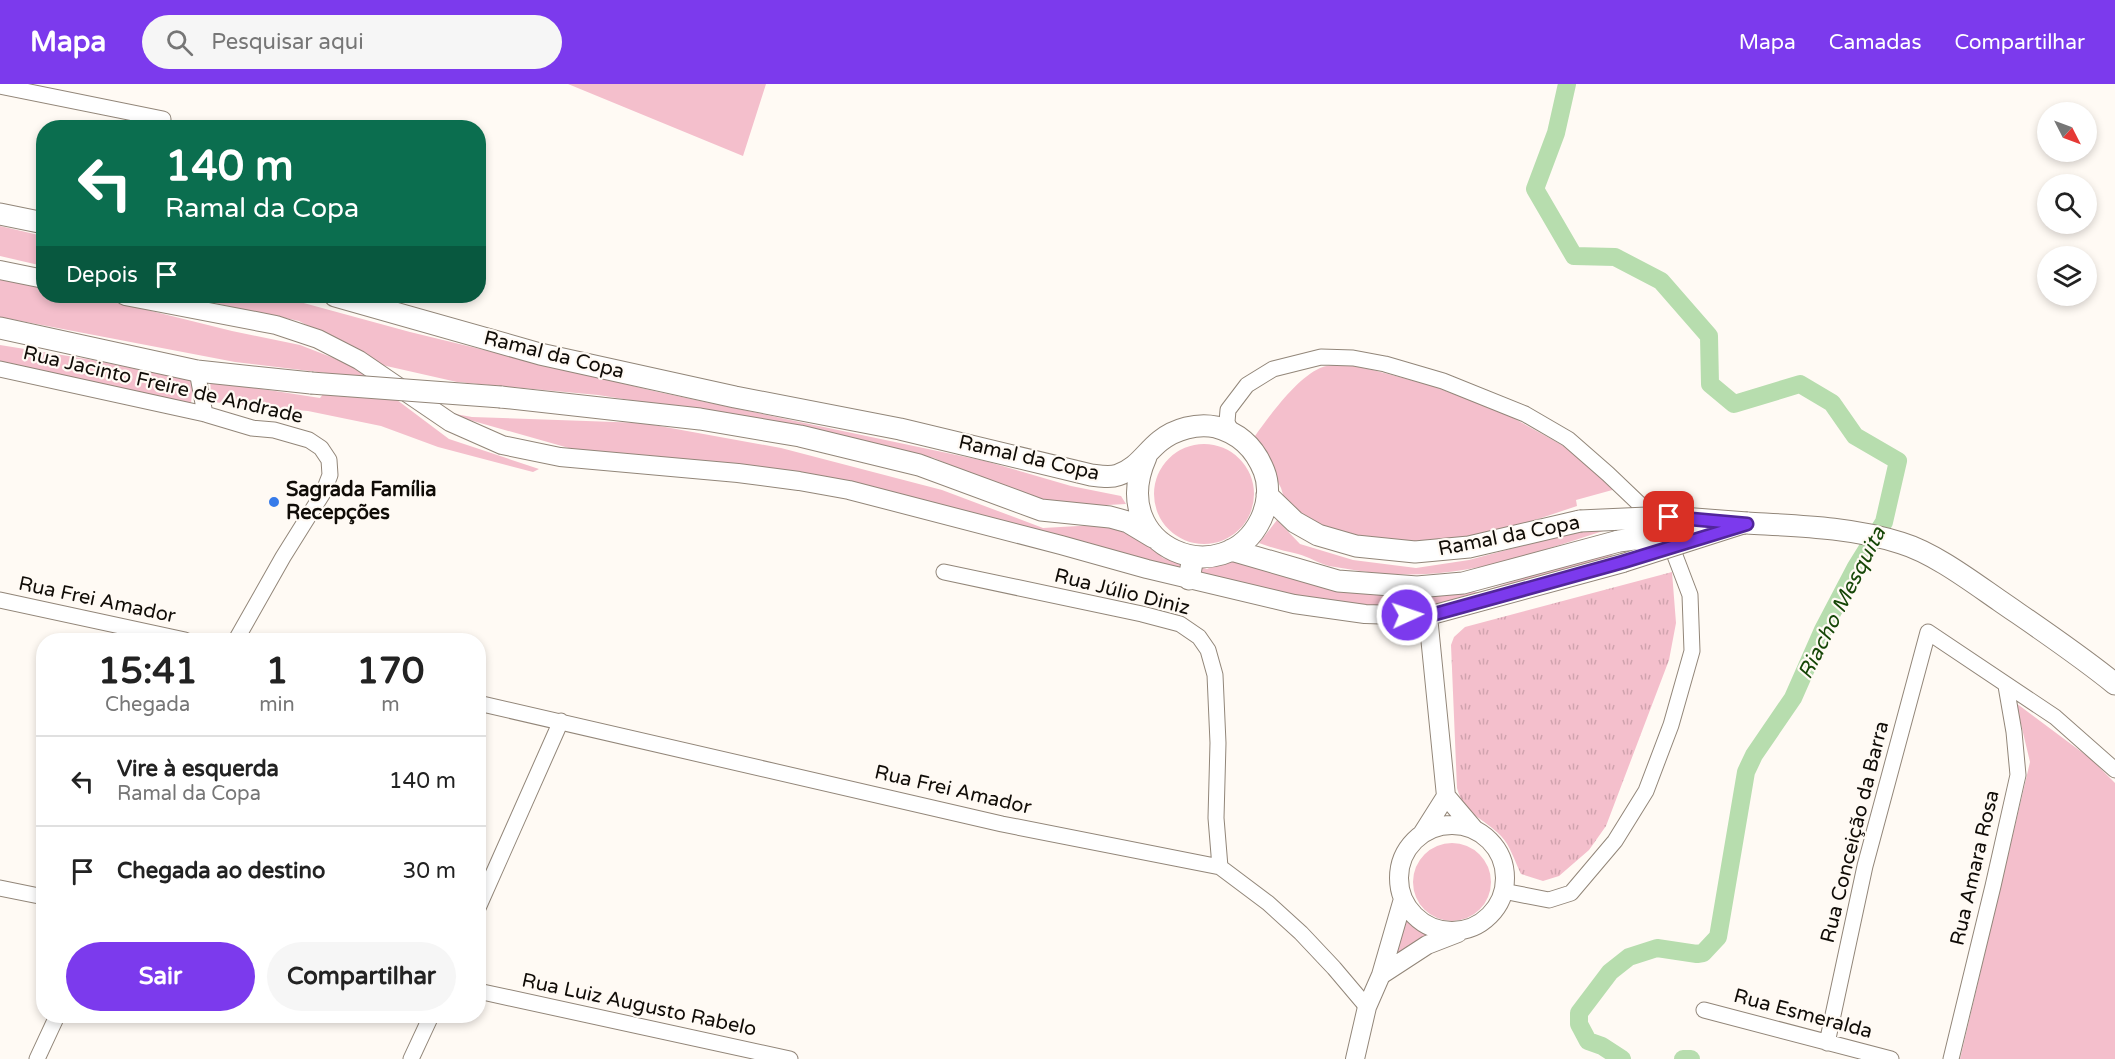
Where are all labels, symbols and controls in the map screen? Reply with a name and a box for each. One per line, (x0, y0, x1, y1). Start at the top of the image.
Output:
search box (142, 15, 562, 69)
text: Mapa (30, 25, 106, 59)
icon: search (163, 26, 196, 59)
text: Pesquisar aqui (211, 29, 364, 55)
text: Mapa (1739, 30, 1796, 55)
text: Camadas (1829, 30, 1921, 55)
text: Compartilhar (1954, 30, 2085, 55)
north arrow (2037, 102, 2097, 162)
map controls (2037, 102, 2097, 306)
text: 140 m (165, 141, 294, 192)
icon: left (66, 144, 144, 222)
button: search (2037, 174, 2097, 234)
text: Ramal da Copa (165, 192, 359, 225)
button: layers (2037, 246, 2097, 306)
icon: arrive (150, 258, 183, 291)
text: Depois (66, 262, 138, 288)
street label: Ramal da Copa (481, 326, 627, 384)
street label: Rua Jacinto Freire de Andrade (21, 341, 305, 429)
street label: Ramal da Copa (956, 430, 1102, 486)
place label: Sagrada Família Recepções (286, 478, 437, 525)
pin (1643, 491, 1694, 542)
marker: Sagrada Família Recepções (267, 495, 281, 509)
icon: arrive (1652, 500, 1685, 533)
street label: Ramal da Copa (1436, 510, 1582, 562)
water label: Riacho Mesquita (1793, 522, 1892, 683)
street label: Rua Júlio Diniz (1052, 564, 1192, 620)
street label: Rua Frei Amador (16, 572, 178, 628)
position arrow (1375, 583, 1439, 647)
text: 15:41 (98, 650, 198, 693)
text: 1 (266, 650, 288, 693)
text: 170 (356, 650, 424, 693)
text: Chegada (105, 693, 190, 717)
text: min (259, 693, 295, 717)
text: m (381, 693, 400, 717)
street label: Rua Conceição da Barra (1816, 719, 1894, 945)
text: Vire à esquerda (117, 756, 279, 782)
street label: Rua Frei Amador (872, 760, 1034, 820)
icon: left (66, 765, 99, 798)
text: 140 m (389, 768, 456, 794)
text: Ramal da Copa (117, 782, 261, 806)
street label: Rua Amara Rosa (1945, 788, 2005, 948)
icon: arrive (66, 855, 99, 888)
text: Chegada ao destino (117, 858, 325, 884)
text: 30 m (402, 858, 456, 884)
button: Sair (66, 942, 255, 1011)
button: Compartilhar (267, 942, 456, 1011)
street label: Rua Luiz Augusto Rabelo (519, 968, 759, 1042)
street label: Rua Esmeralda (1731, 984, 1875, 1044)

